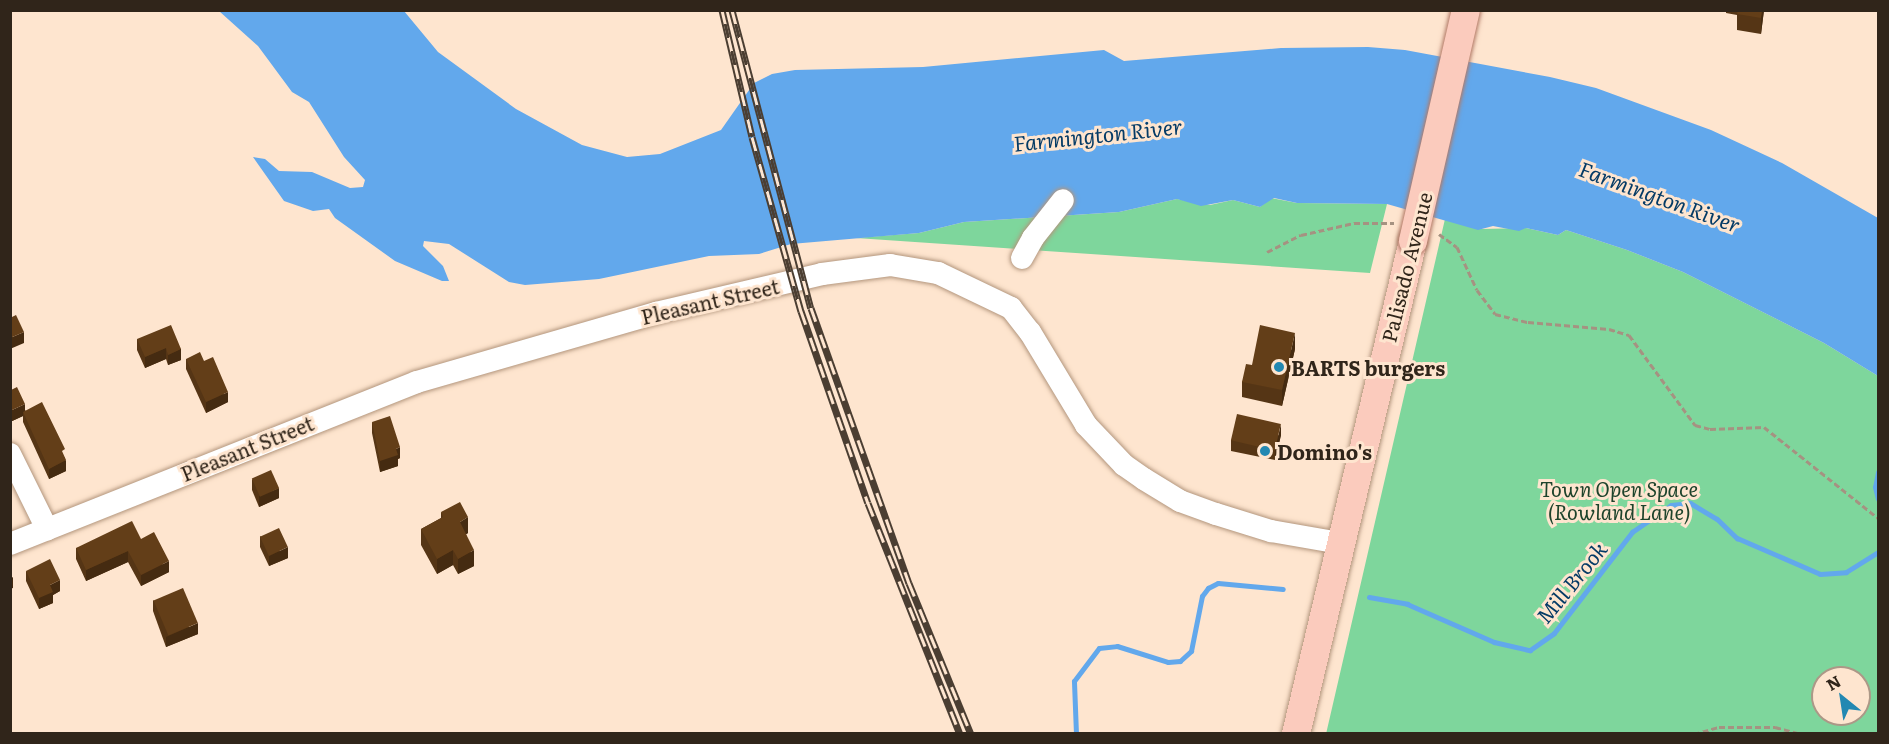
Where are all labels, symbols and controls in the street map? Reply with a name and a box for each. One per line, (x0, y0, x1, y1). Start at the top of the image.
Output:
water label: Farmington River (1012, 113, 1184, 155)
water label: Farmington River (1576, 155, 1744, 237)
street label: Palisado Avenue (1376, 189, 1436, 345)
street label: Pleasant Street (639, 273, 781, 329)
place label: BARTS burgers (1291, 355, 1445, 379)
marker: BARTS burgers (1272, 360, 1286, 374)
street label: Pleasant Street (177, 410, 317, 486)
place label: Domino's (1277, 439, 1372, 463)
marker: Domino's (1258, 444, 1272, 458)
park label: Town Open Space (Rowland Lane) (1540, 477, 1698, 524)
water label: Mill Brook (1531, 536, 1611, 628)
north arrow (1811, 666, 1871, 726)
text: N (1821, 668, 1845, 696)

